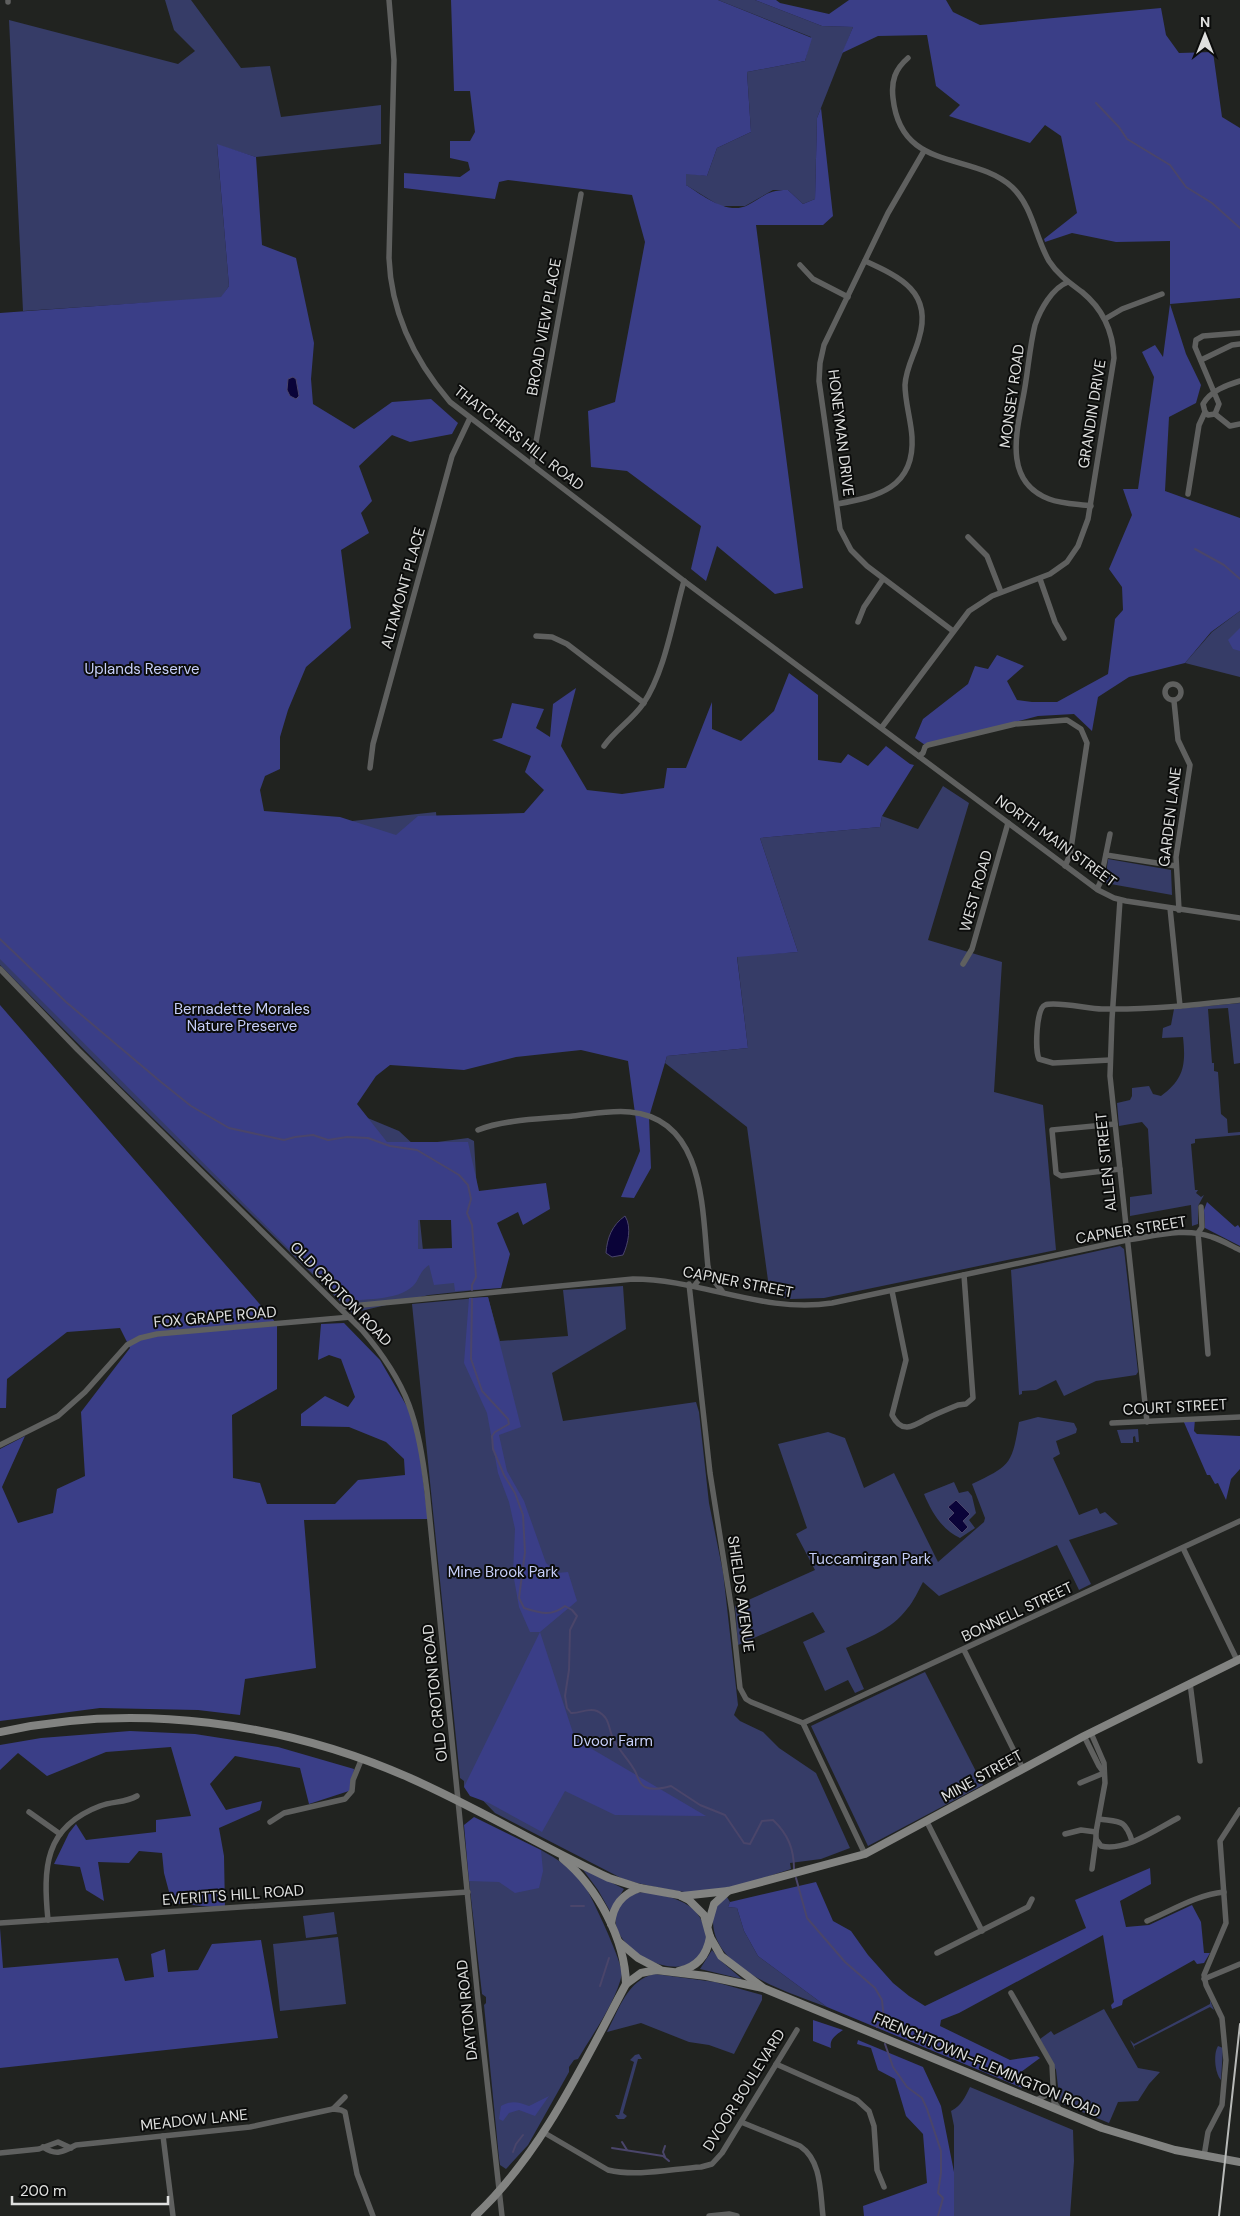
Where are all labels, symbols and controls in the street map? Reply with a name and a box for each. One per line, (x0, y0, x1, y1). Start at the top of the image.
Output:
north arrow (1180, 10, 1230, 60)
text: N (1200, 13, 1210, 31)
street label: BROAD VIEW PLACE (522, 257, 566, 397)
street label: MONSEY ROAD (995, 343, 1029, 449)
street label: GRANDIN DRIVE (1074, 358, 1110, 470)
street label: HONEYMAN DRIVE (823, 368, 859, 498)
street label: THATCHERS HILL ROAD (450, 381, 588, 495)
street label: ALTAMONT PLACE (376, 525, 430, 651)
park label: Uplands Reserve (85, 659, 199, 679)
street label: GARDEN LANE (1154, 766, 1186, 868)
street label: NORTH MAIN STREET (991, 790, 1121, 892)
street label: WEST ROAD (955, 848, 997, 934)
park label: Bernadette Morales Nature Preserve (174, 999, 310, 1036)
street label: ALLEN STREET (1091, 1111, 1121, 1213)
street label: CAPNER STREET (1074, 1211, 1188, 1249)
street label: OLD CROTON ROAD (286, 1237, 396, 1351)
street label: CAPNER STREET (681, 1261, 795, 1303)
street label: FOX GRAPE ROAD (153, 1302, 277, 1332)
street label: COURT STREET (1122, 1394, 1228, 1420)
street label: SHIELDS AVENUE (723, 1534, 759, 1654)
park label: Tuccamirgan Park (809, 1549, 932, 1569)
park label: Mine Brook Park (448, 1562, 559, 1582)
street label: BONNELL STREET (958, 1577, 1076, 1647)
street label: OLD CROTON ROAD (418, 1623, 452, 1763)
park label: Dvoor Farm (573, 1731, 653, 1751)
street label: MINE STREET (938, 1745, 1026, 1807)
street label: EVERITTS HILL ROAD (161, 1880, 305, 1910)
street label: DAYTON ROAD (452, 1959, 482, 2061)
street label: FRENCHTOWN-FLEMINGTON ROAD (870, 2008, 1104, 2122)
street label: DVOOR BOULEVARD (698, 2025, 790, 2155)
street label: MEADOW LANE (139, 2104, 249, 2136)
scale bar (12, 2174, 169, 2206)
text: 200 m (20, 2181, 66, 2201)

